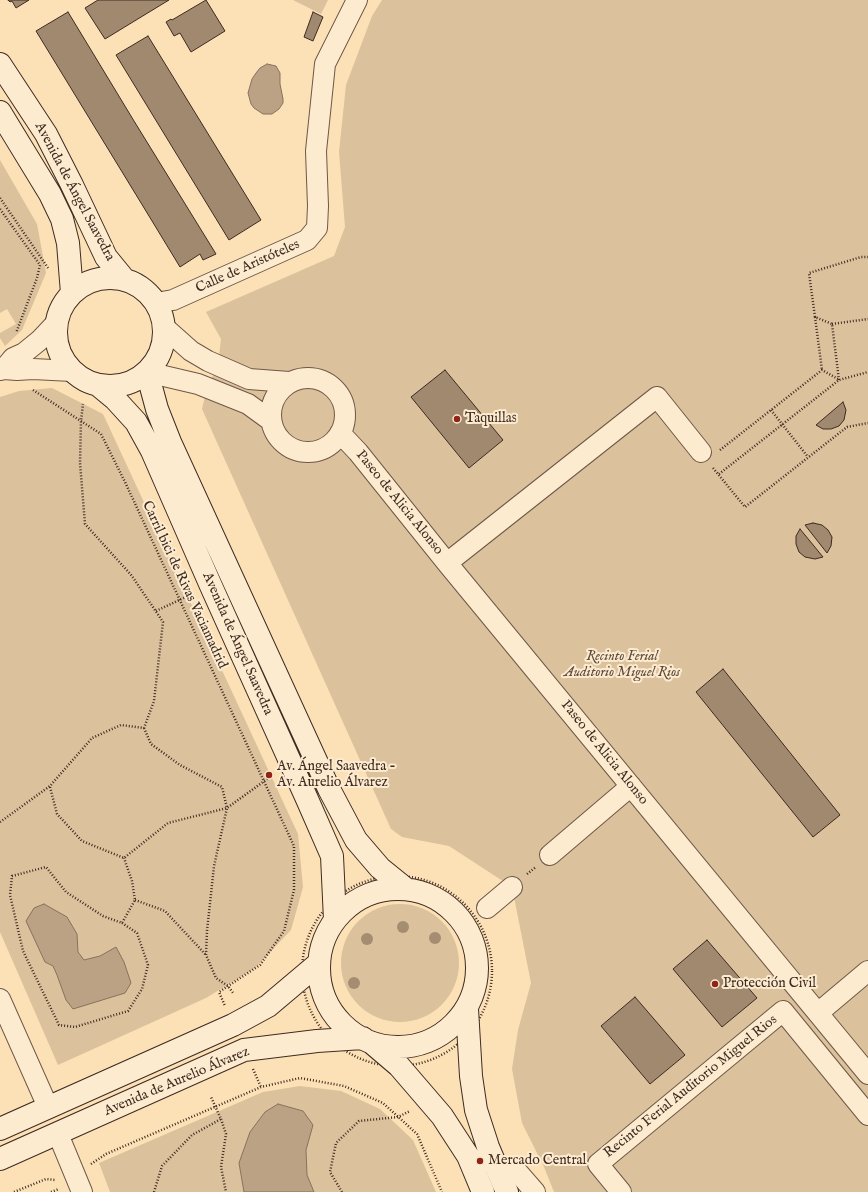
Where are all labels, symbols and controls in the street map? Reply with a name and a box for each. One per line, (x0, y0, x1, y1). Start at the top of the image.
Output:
street label: Avenida de Ángel Saavedra (30, 120, 118, 264)
street label: Calle de Aristóteles (193, 237, 303, 297)
place label: Taquillas (465, 411, 517, 427)
marker: Taquillas (452, 414, 462, 424)
street label: Paseo de Alicia Alonso (352, 447, 446, 559)
street label: Carril bici de Rivas Vaciamadrid (138, 499, 230, 671)
street label: Avenida de Ángel Saavedra (198, 570, 276, 718)
park label: Recinto Ferial Auditorio Miguel Rios (564, 649, 680, 682)
street label: Paseo de Alicia Alonso (557, 697, 651, 809)
place label: Av. Ángel Saavedra - Av. Aurelio Álvarez (277, 759, 396, 792)
marker: Av. Ángel Saavedra - Av. Aurelio Álvarez (264, 770, 274, 780)
place label: Protección Civil (723, 976, 816, 992)
marker: Protección Civil (710, 979, 720, 989)
street label: Recinto Ferial Auditorio Miguel Rios (601, 1012, 781, 1162)
street label: Avenida de Aurelio Álvarez (102, 1044, 252, 1120)
place label: Mercado Central (488, 1153, 586, 1169)
marker: Mercado Central (475, 1156, 485, 1166)

